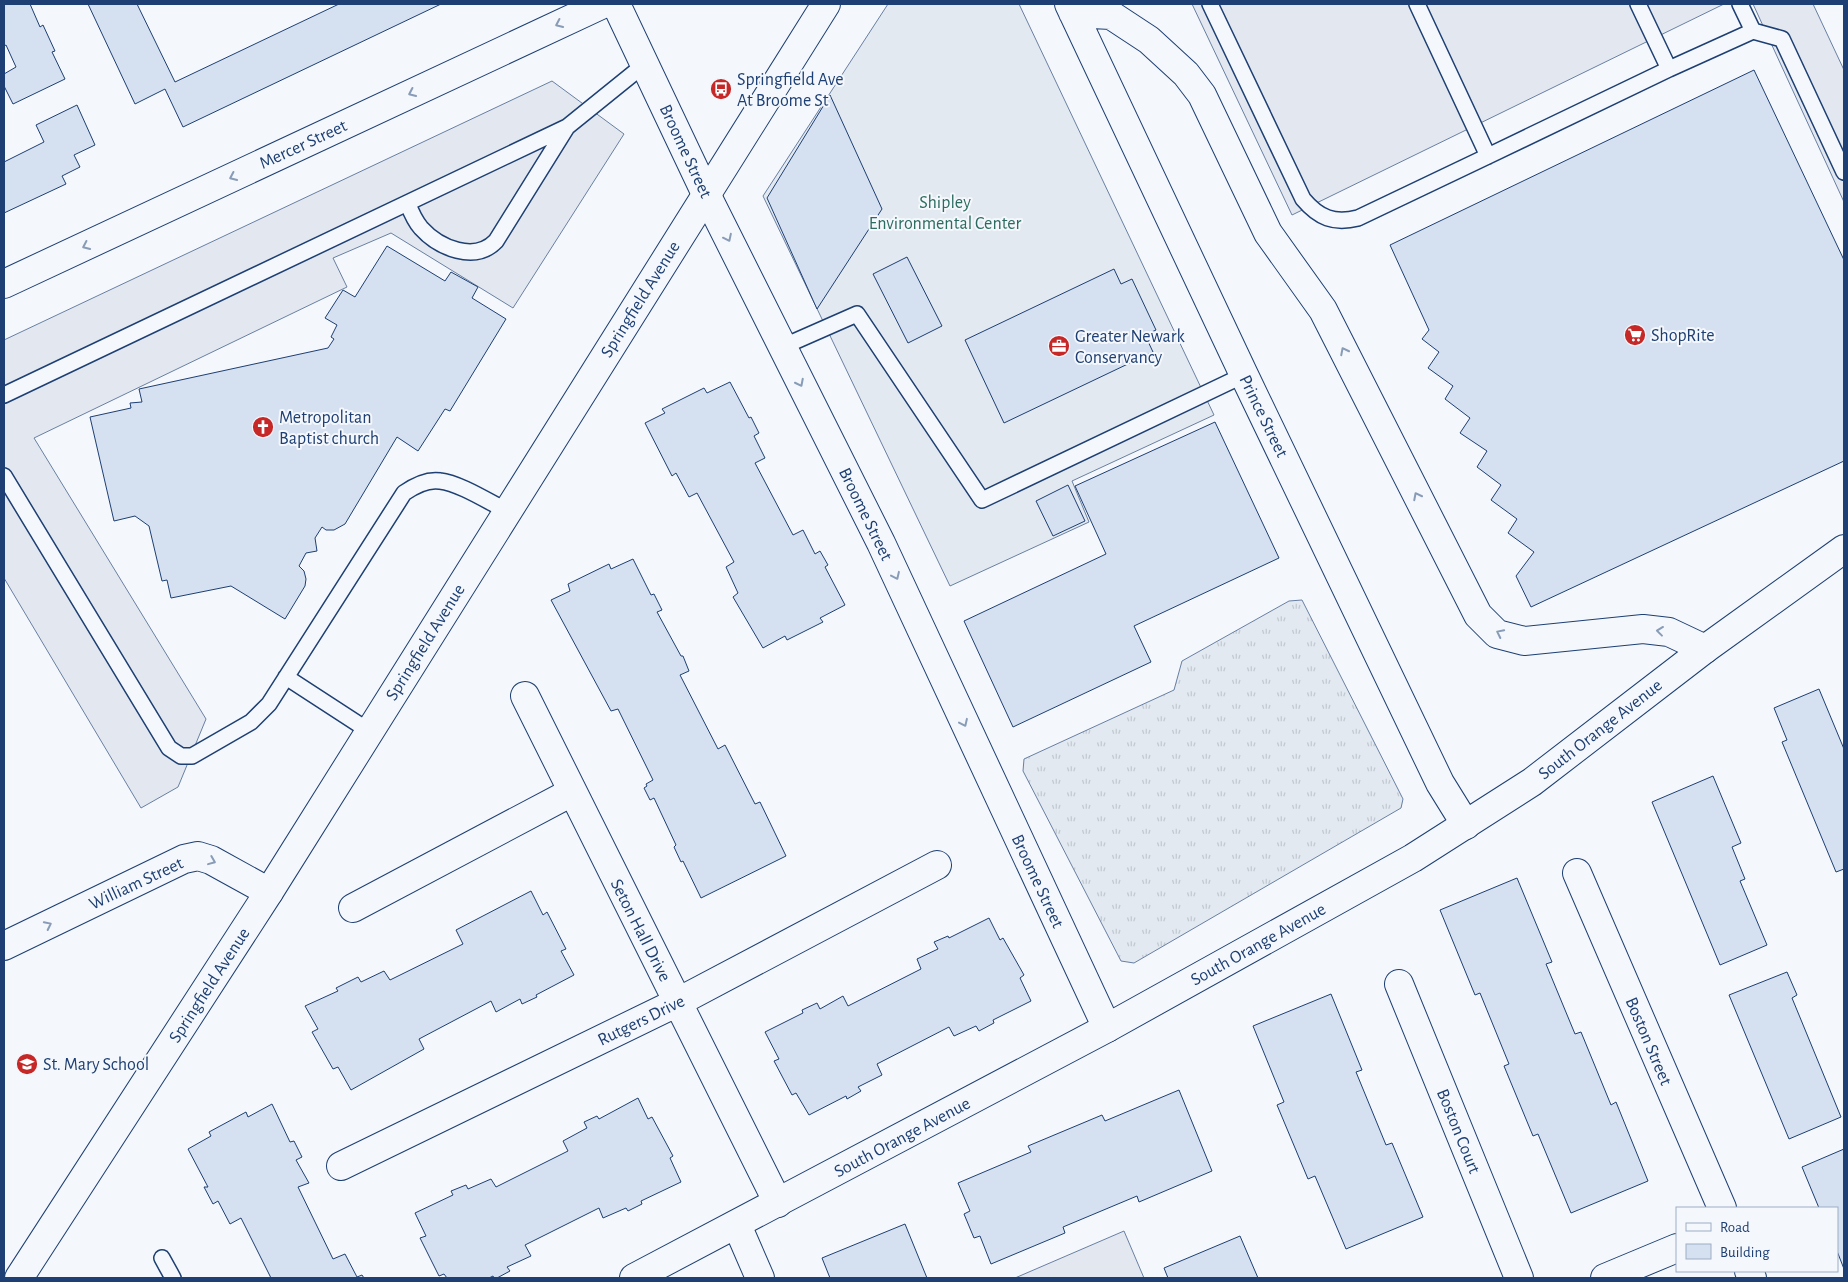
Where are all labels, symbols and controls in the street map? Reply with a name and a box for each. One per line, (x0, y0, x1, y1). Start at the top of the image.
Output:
one-way arrow (555, 18, 564, 29)
place label: Springfield Ave At Broome St (737, 71, 843, 110)
bus stop icon: Springfield Ave At Broome St (709, 77, 733, 101)
one-way arrow (408, 87, 417, 98)
street label: Broome Street (656, 102, 715, 201)
street label: Mercer Street (257, 117, 350, 173)
one-way arrow (229, 171, 238, 181)
park label: Shipley Environmental Center (869, 194, 1021, 233)
one-way arrow (722, 233, 732, 242)
street label: Springfield Avenue (598, 238, 684, 361)
one-way arrow (82, 240, 91, 250)
supermarket icon: ShopRite (1623, 323, 1647, 347)
place label: ShopRite (1651, 327, 1714, 345)
place label: Greater Newark Conservancy (1075, 328, 1185, 367)
office icon: Greater Newark Conservancy (1047, 334, 1071, 358)
one-way arrow (1340, 347, 1350, 356)
street label: Prince Street (1235, 372, 1291, 461)
one-way arrow (794, 378, 804, 387)
place label: Metropolitan Baptist church (279, 409, 379, 448)
church icon: Metropolitan Baptist church (251, 415, 275, 439)
street label: Broome Street (835, 465, 895, 564)
one-way arrow (1413, 492, 1423, 501)
one-way arrow (890, 571, 900, 580)
street label: Springfield Avenue (383, 581, 469, 704)
one-way arrow (1656, 626, 1664, 637)
one-way arrow (1496, 629, 1505, 639)
street label: South Orange Avenue (1535, 676, 1666, 783)
one-way arrow (958, 718, 969, 727)
street label: Broome Street (1008, 832, 1067, 931)
street label: William Street (87, 854, 186, 914)
one-way arrow (207, 855, 215, 865)
street label: Seton Hall Drive (607, 876, 674, 985)
street label: South Orange Avenue (1188, 900, 1329, 989)
one-way arrow (43, 921, 52, 931)
street label: Springfield Avenue (166, 925, 254, 1046)
street label: Rutgers Drive (595, 992, 688, 1050)
street label: Boston Street (1621, 995, 1675, 1088)
school or university icon: St. Mary School (15, 1052, 39, 1076)
place label: St. Mary School (43, 1056, 149, 1074)
street label: Boston Court (1433, 1086, 1483, 1177)
street label: South Orange Avenue (831, 1094, 973, 1181)
legend (1676, 1207, 1838, 1272)
text: Road (1720, 1220, 1750, 1235)
text: Building (1720, 1245, 1770, 1260)

